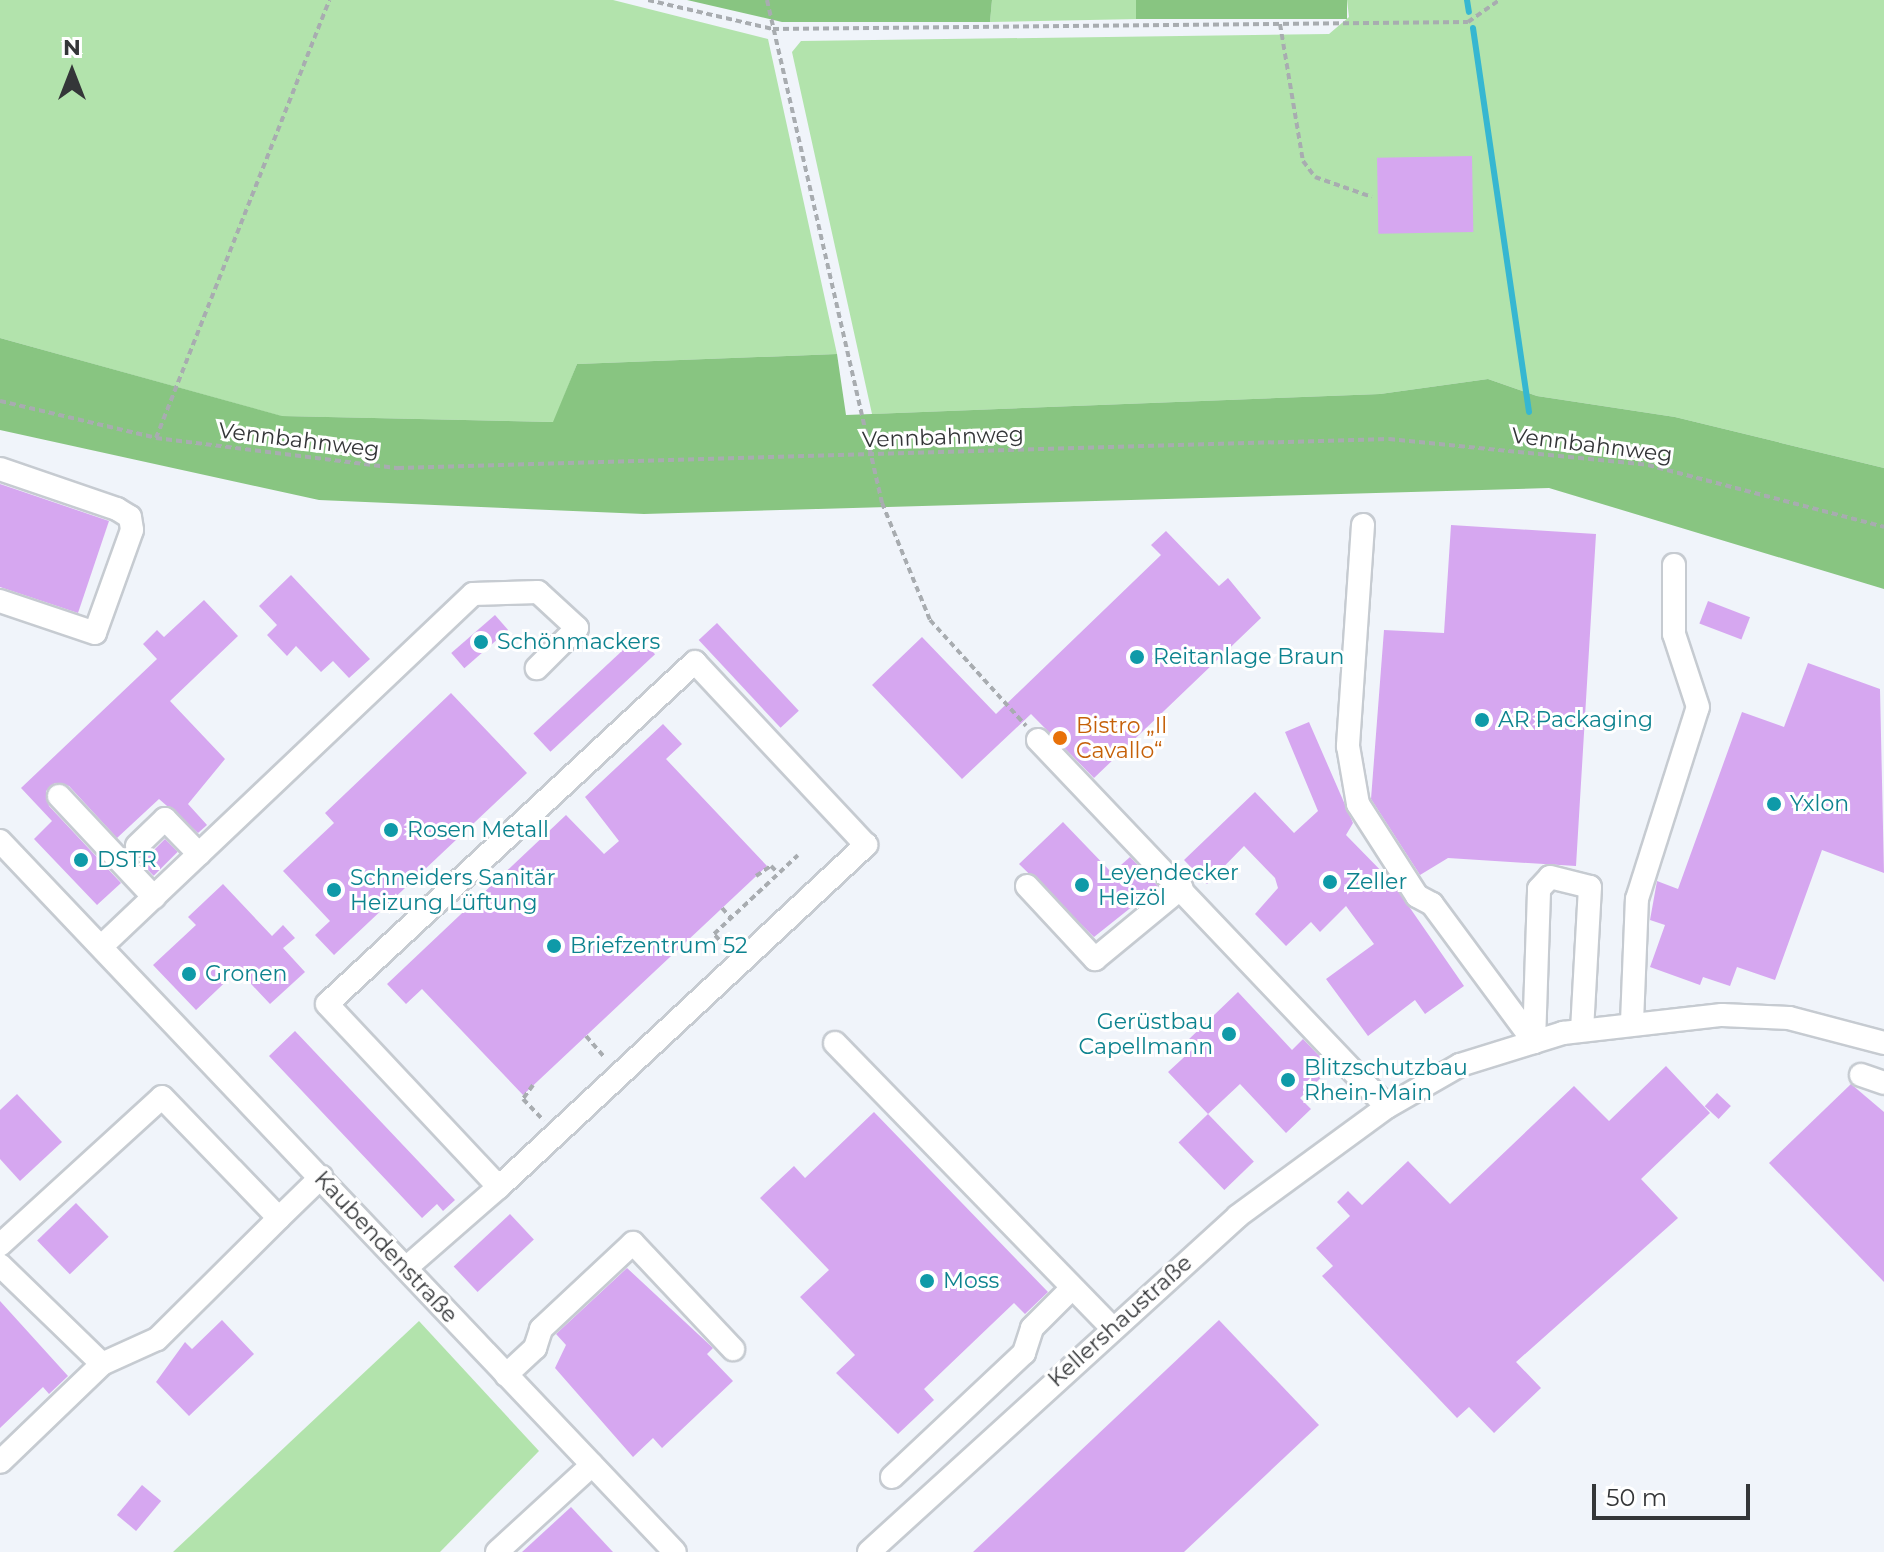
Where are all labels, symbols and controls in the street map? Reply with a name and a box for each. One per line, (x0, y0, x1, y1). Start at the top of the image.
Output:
north arrow (32, 32, 112, 112)
text: N (63, 34, 81, 61)
street label: Vennbahnweg (217, 417, 381, 463)
street label: Vennbahnweg (862, 421, 1024, 453)
street label: Vennbahnweg (1510, 422, 1674, 468)
place label: Schönmackers (497, 629, 660, 655)
marker: Schönmackers (472, 633, 490, 651)
place label: Reitanlage Braun (1153, 644, 1344, 670)
marker: Reitanlage Braun (1128, 648, 1146, 666)
place label: AR Packaging (1498, 707, 1653, 733)
marker: AR Packaging (1473, 711, 1491, 729)
place label: Bistro „Il Cavallo“ (1076, 712, 1167, 764)
marker: Bistro „Il Cavallo“ (1051, 729, 1069, 747)
place label: Yxlon (1790, 791, 1849, 817)
marker: Yxlon (1765, 795, 1783, 813)
place label: Rosen Metall (407, 817, 549, 843)
marker: Rosen Metall (382, 821, 400, 839)
place label: DSTR (97, 847, 157, 873)
marker: DSTR (72, 851, 90, 869)
place label: Leyendecker Heizöl (1098, 859, 1239, 910)
place label: Schneiders Sanitär Heizung Lüftung (350, 864, 556, 916)
place label: Zeller (1346, 869, 1407, 895)
marker: Zeller (1321, 873, 1339, 891)
marker: Leyendecker Heizöl (1073, 876, 1091, 894)
marker: Schneiders Sanitär Heizung Lüftung (325, 881, 343, 899)
place label: Briefzentrum 52 (570, 933, 748, 959)
marker: Briefzentrum 52 (545, 937, 563, 955)
place label: Gronen (205, 961, 287, 987)
marker: Gronen (180, 965, 198, 983)
place label: Gerüstbau Capellmann (1078, 1008, 1213, 1060)
marker: Gerüstbau Capellmann (1220, 1025, 1238, 1043)
place label: Blitzschutzbau Rhein-Main (1304, 1054, 1468, 1106)
marker: Blitzschutzbau Rhein-Main (1279, 1071, 1297, 1089)
street label: Kaubendenstraße (309, 1166, 463, 1328)
street label: Kellershaustraße (1043, 1250, 1197, 1392)
place label: Moss (943, 1268, 999, 1294)
marker: Moss (918, 1272, 936, 1290)
scale bar (1596, 1468, 1754, 1518)
text: 50 m (1606, 1483, 1667, 1512)

